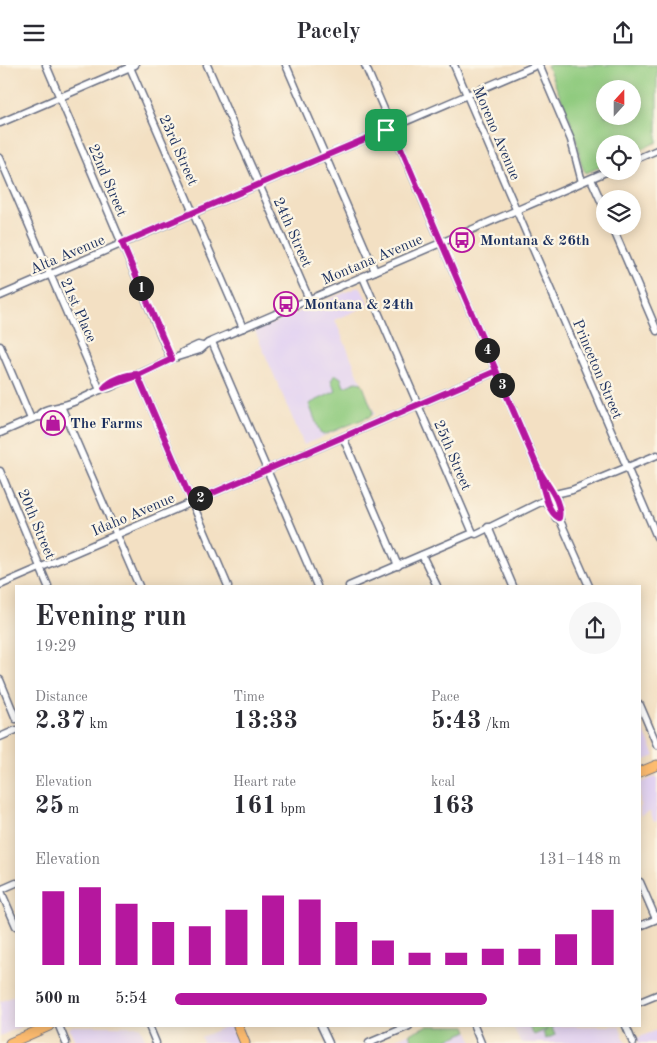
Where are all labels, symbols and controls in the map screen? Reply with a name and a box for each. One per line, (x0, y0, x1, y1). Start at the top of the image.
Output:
icon: menu (20, 19, 48, 47)
icon: share (609, 19, 637, 47)
text: Pacely (296, 21, 361, 43)
north arrow (596, 80, 641, 125)
map controls (596, 80, 641, 235)
street label: Moreno Avenue (469, 84, 522, 183)
pin (365, 109, 407, 151)
street label: 23rd Street (155, 113, 200, 188)
icon: arrive (372, 116, 400, 144)
button: locate (596, 135, 641, 180)
street label: 22nd Street (85, 142, 129, 219)
button: layers (596, 190, 641, 235)
street label: 24th Street (270, 195, 314, 270)
bus stop icon: Montana & 26th (449, 227, 475, 253)
street label: Montana Avenue (320, 232, 425, 288)
street label: Alta Avenue (28, 233, 107, 278)
place label: Montana & 26th (480, 234, 590, 249)
pin: 1 (128, 275, 154, 301)
street label: 21st Place (57, 276, 98, 345)
text: 1 (137, 281, 146, 295)
bus stop icon: Montana & 24th (273, 291, 299, 317)
place label: Montana & 24th (304, 298, 414, 313)
street label: Princeton Street (569, 318, 624, 422)
pin: 4 (474, 337, 500, 363)
text: 4 (483, 343, 492, 357)
pin: 3 (490, 373, 514, 397)
text: 3 (498, 378, 507, 392)
shop icon: The Farms (40, 410, 66, 436)
place label: The Farms (70, 417, 143, 432)
street label: 25th Street (430, 418, 473, 493)
pin: 2 (188, 485, 212, 511)
street label: 20th Street (14, 487, 57, 562)
street label: Idaho Avenue (90, 491, 177, 540)
text: 2 (196, 491, 205, 505)
button: share (569, 602, 621, 654)
text: Evening run (35, 604, 187, 632)
text: 19:29 (35, 639, 77, 655)
text: Distance (35, 690, 88, 704)
text: Time (233, 690, 264, 704)
text: Pace (431, 690, 459, 704)
text: 2.37 (35, 709, 86, 734)
text: 13:33 (233, 709, 298, 734)
text: 5:43 (431, 709, 482, 734)
text: km (86, 717, 108, 731)
text: /km (482, 717, 510, 731)
text: Elevation (35, 775, 92, 789)
text: Heart rate (233, 775, 296, 789)
text: kcal (431, 775, 455, 789)
text: 25 (35, 794, 64, 819)
text: 161 (233, 794, 277, 819)
text: 163 (431, 794, 475, 819)
text: m (64, 802, 79, 816)
text: bpm (277, 802, 306, 816)
text: Elevation (35, 852, 100, 868)
text: 131–148 m (538, 852, 621, 868)
text: 500 m (35, 991, 80, 1007)
text: 5:54 (115, 991, 147, 1007)

